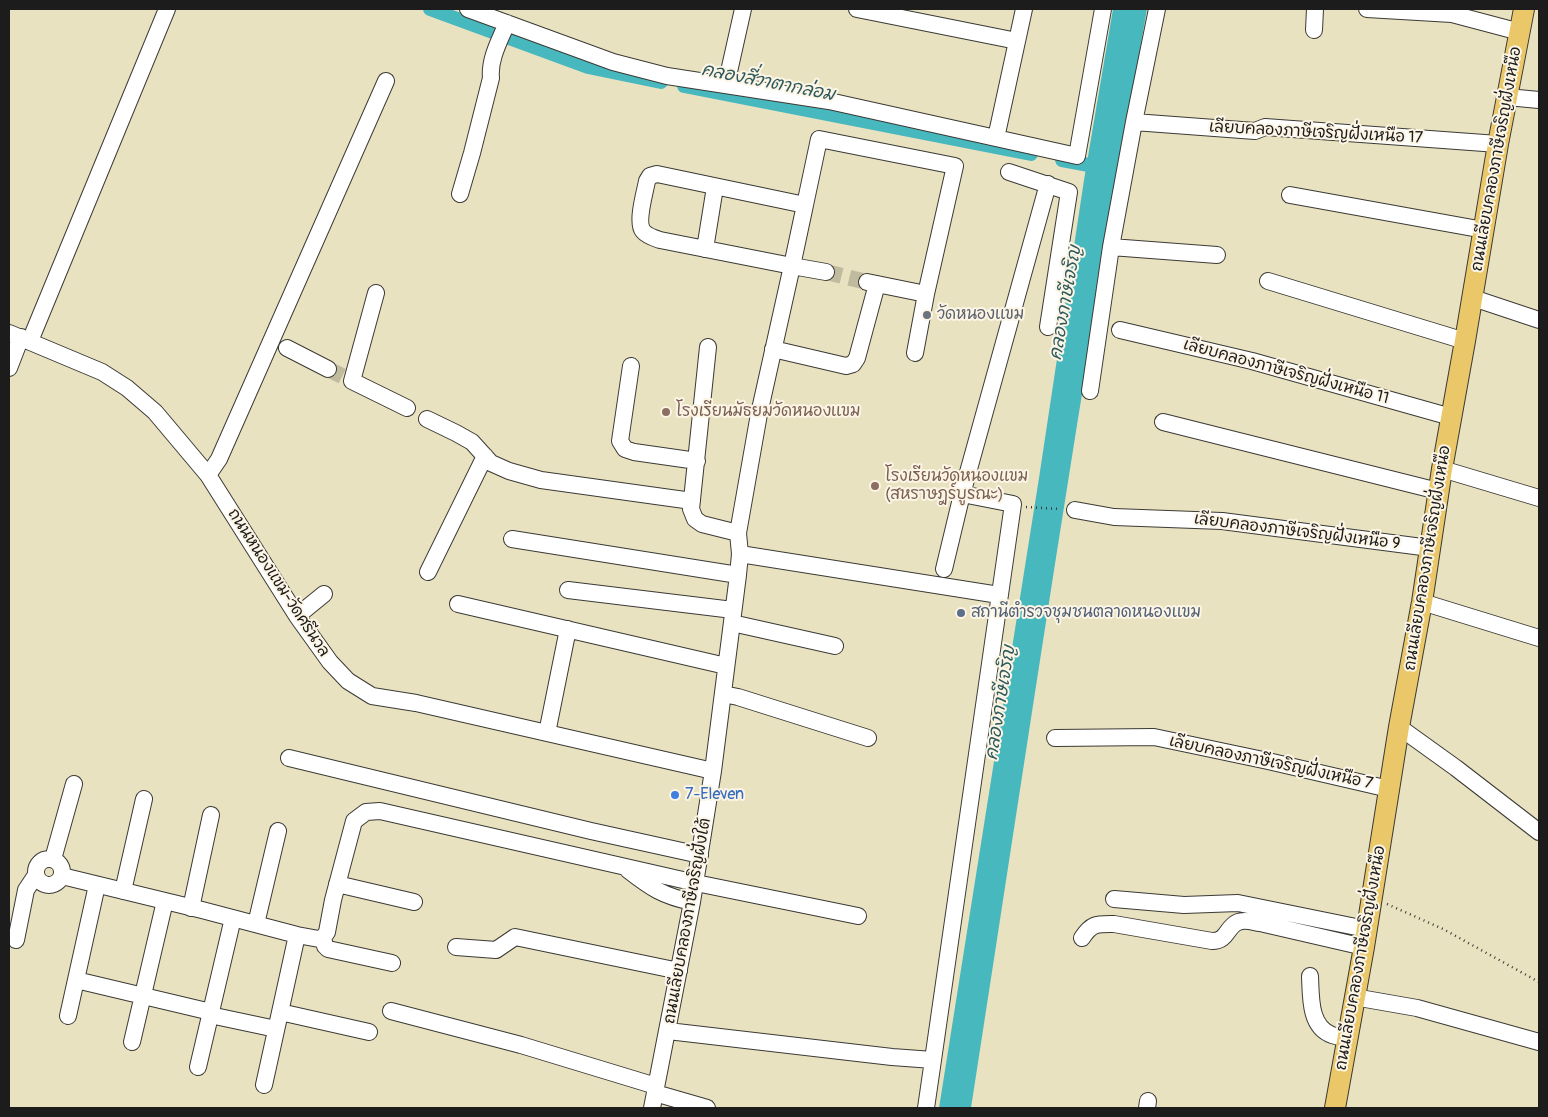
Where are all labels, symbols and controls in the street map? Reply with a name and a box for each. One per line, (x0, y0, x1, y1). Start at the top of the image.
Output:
street label: ถนนเลียบคลองภาษีเจริญฝั่งเหนือ (1468, 45, 1526, 273)
water label: คลองสี่วาตากล่อม (700, 59, 836, 107)
street label: เลียบคลองภาษีเจริญฝั่งเหนือ 17 (1209, 118, 1423, 148)
water label: คลองภาษีเจริญ (1045, 244, 1087, 362)
place label: วัดหนองแขม (937, 305, 1024, 325)
marker: วัดหนองแขม (921, 309, 933, 321)
street label: เลียบคลองภาษีเจริญฝั่งเหนือ 11 (1181, 335, 1391, 409)
place label: โรงเรียนมัธยมวัดหนองแขม (676, 402, 860, 422)
marker: โรงเรียนมัธยมวัดหนองแขม (660, 406, 672, 418)
street label: ถนนเลียบคลองภาษีเจริญฝั่งเหนือ (1401, 444, 1455, 672)
place label: โรงเรียนวัดหนองแขม (สหราษฎร์บูรณะ) (885, 467, 1028, 505)
marker: โรงเรียนวัดหนองแขม (สหราษฎร์บูรณะ) (869, 480, 881, 492)
street label: ถนนหนองแขม-วัดศรีนวล (223, 505, 333, 661)
street label: เลียบคลองภาษีเจริญฝั่งเหนือ 9 (1193, 510, 1401, 554)
place label: สถานีตำรวจชุมชนตลาดหนองแขม (971, 603, 1201, 623)
marker: สถานีตำรวจชุมชนตลาดหนองแขม (955, 607, 967, 619)
water label: คลองภาษีเจริญ (981, 644, 1021, 762)
street label: เลียบคลองภาษีเจริญฝั่งเหนือ 7 (1167, 732, 1375, 794)
place label: 7-Eleven (685, 785, 744, 805)
marker: 7-Eleven (669, 789, 681, 801)
street label: ถนนเลียบคลองภาษีเจริญฝั่งใต้ (660, 817, 716, 1025)
street label: ถนนเลียบคลองภาษีเจริญฝั่งเหนือ (1332, 844, 1390, 1072)

